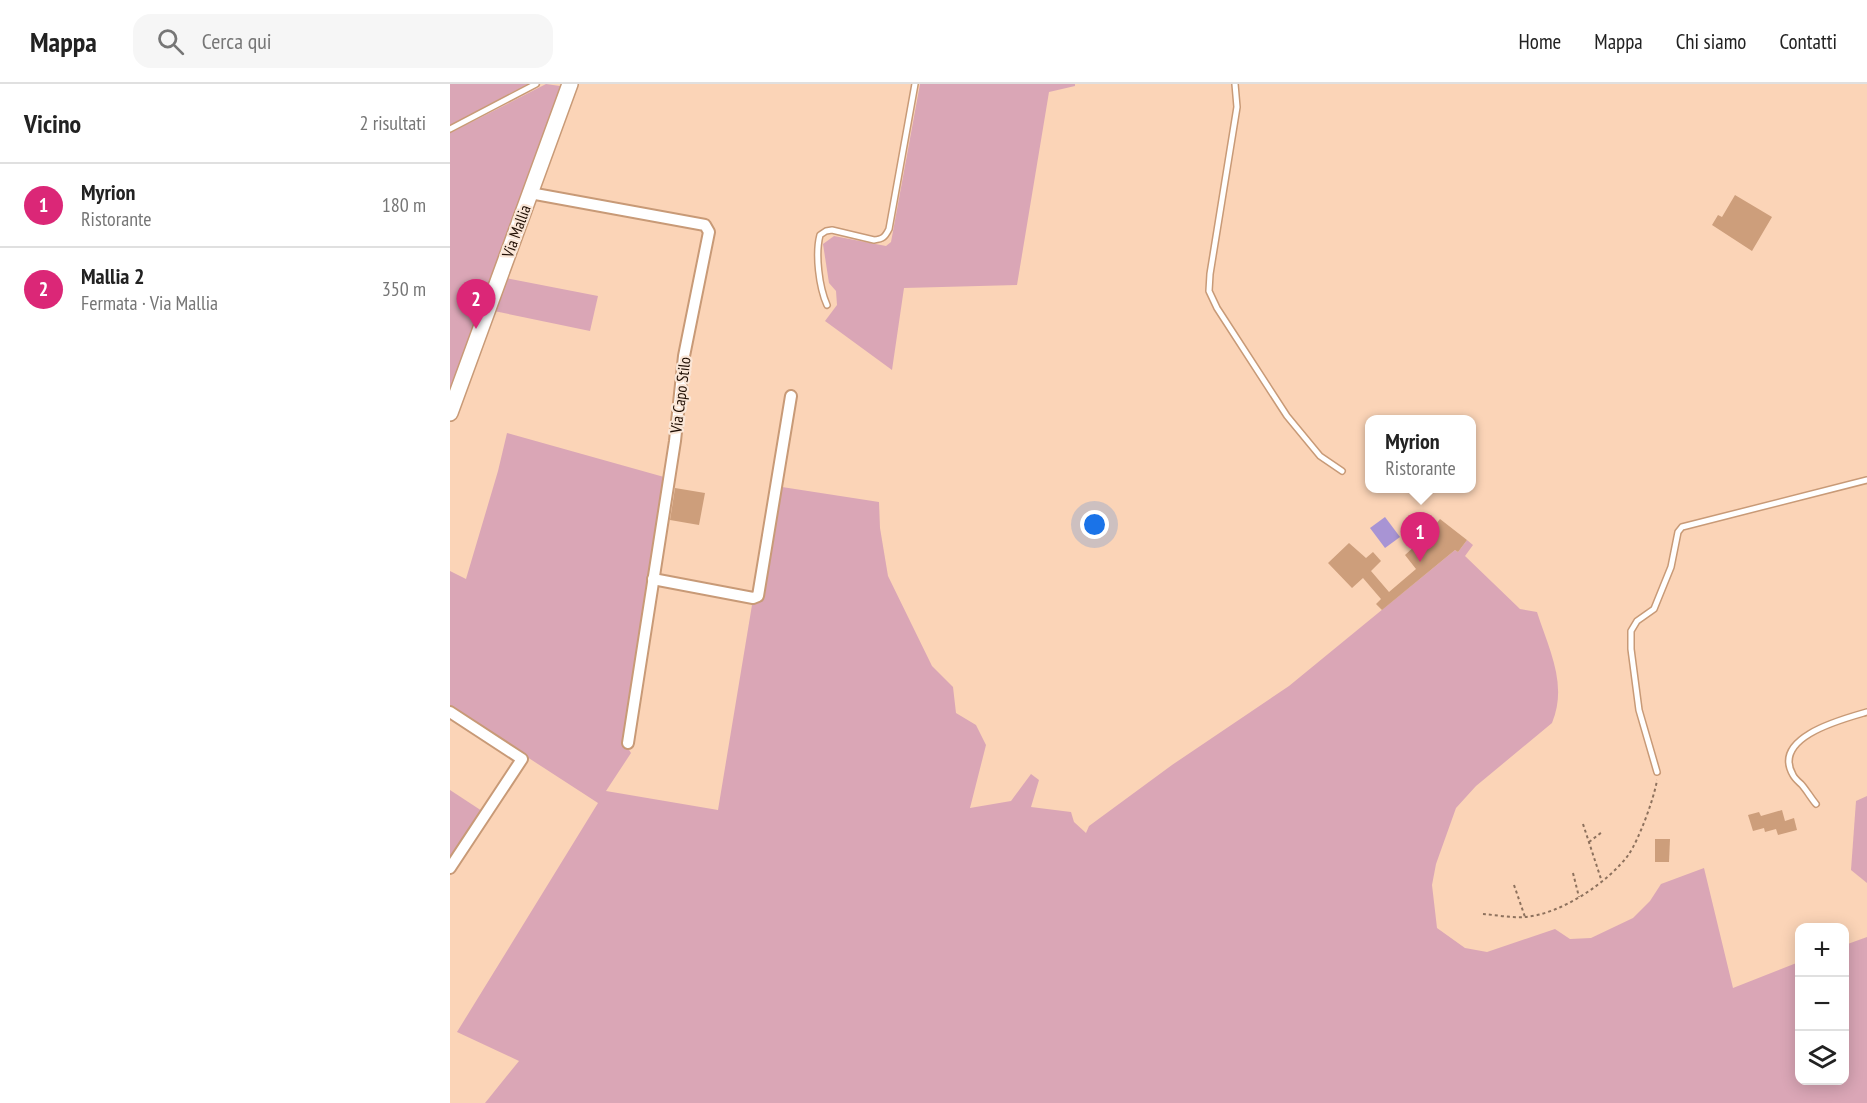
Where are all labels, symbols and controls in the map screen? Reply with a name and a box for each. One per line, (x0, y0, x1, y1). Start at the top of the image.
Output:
search box (133, 14, 553, 68)
text: Mappa (30, 23, 97, 60)
icon: search (154, 25, 187, 58)
text: Cerca qui (202, 27, 271, 55)
text: Home (1519, 28, 1561, 55)
text: Mappa (1594, 28, 1643, 55)
text: Chi siamo (1676, 28, 1746, 55)
text: Contatti (1779, 28, 1837, 55)
text: Vicino (24, 107, 81, 140)
text: 2 risultati (360, 110, 426, 136)
text: Myrion (81, 178, 135, 206)
text: 1 (39, 192, 48, 218)
text: 180 m (382, 192, 426, 218)
street label: Via Mallia (497, 202, 535, 261)
text: Ristorante (81, 206, 152, 232)
text: Mallia 2 (81, 262, 144, 290)
text: 2 (39, 276, 48, 302)
text: 350 m (382, 276, 426, 302)
pin: 2 (456, 280, 496, 329)
text: Fermata · Via Mallia (81, 290, 218, 316)
street label: Via Capo Stilo (665, 356, 695, 435)
popup (1365, 415, 1476, 493)
text: Myrion (1385, 427, 1440, 455)
text: Ristorante (1385, 455, 1456, 481)
your location (1080, 510, 1109, 539)
pin: 1 (1400, 512, 1440, 562)
map controls (1795, 923, 1849, 1085)
button: + (1795, 923, 1849, 977)
button: − (1795, 977, 1849, 1031)
button: layers (1795, 1031, 1849, 1085)

